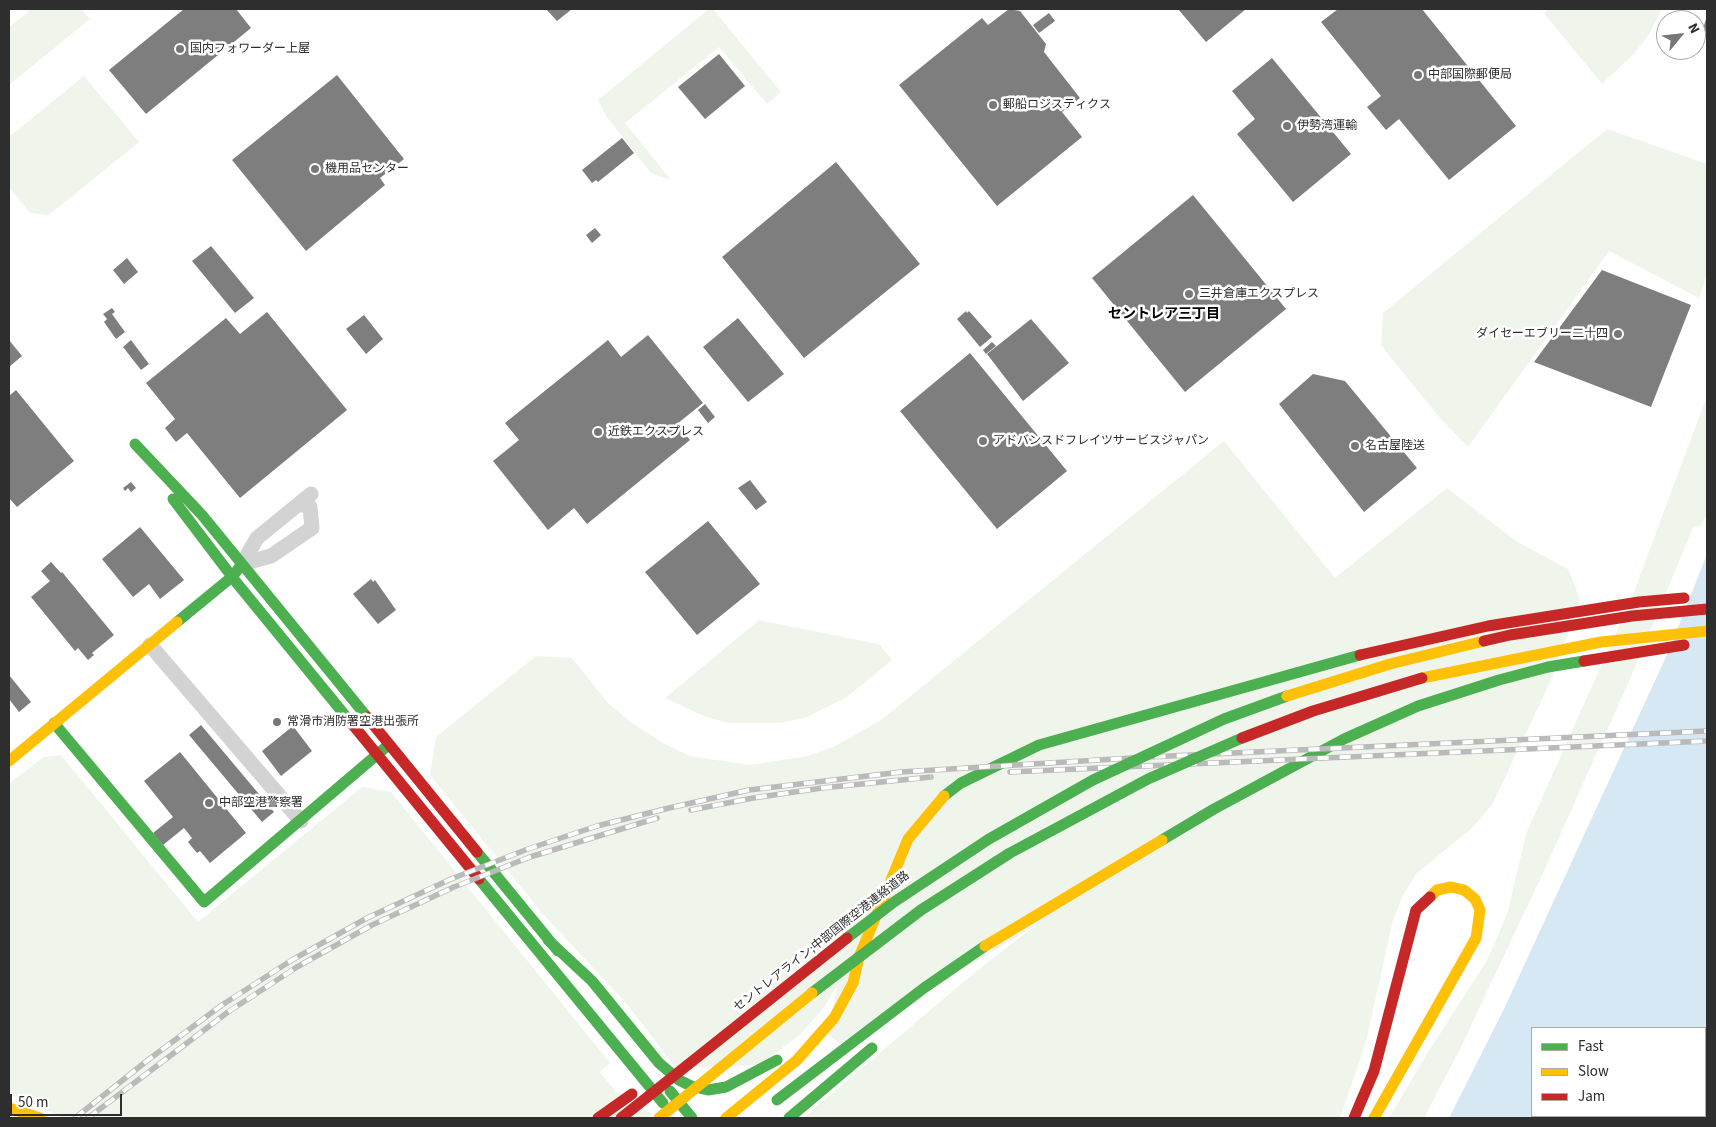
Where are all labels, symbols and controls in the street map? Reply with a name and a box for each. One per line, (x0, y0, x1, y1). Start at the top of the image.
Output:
north arrow (1656, 10, 1706, 60)
text: N (1682, 20, 1704, 37)
place label: 国内フォワーダー上屋 (190, 42, 310, 56)
marker: 国内フォワーダー上屋 (174, 43, 186, 55)
place label: 中部国際郵便局 (1428, 68, 1512, 82)
marker: 中部国際郵便局 (1412, 69, 1424, 81)
place label: 郵船ロジスティクス (1003, 98, 1111, 112)
marker: 郵船ロジスティクス (987, 99, 999, 111)
place label: 伊勢湾運輸 (1297, 119, 1357, 133)
marker: 伊勢湾運輸 (1281, 120, 1293, 132)
place label: 機用品センター (325, 162, 409, 176)
marker: 機用品センター (309, 163, 321, 175)
place label: 三井倉庫エクスプレス (1199, 287, 1319, 301)
marker: 三井倉庫エクスプレス (1183, 288, 1195, 300)
district label: セントレア三丁目 (1108, 307, 1220, 323)
place label: ダイセーエブリー二十四 (1476, 327, 1608, 341)
marker: ダイセーエブリー二十四 (1612, 328, 1624, 340)
place label: 近鉄エクスプレス (608, 425, 704, 439)
marker: 近鉄エクスプレス (592, 426, 604, 438)
place label: アドバンスドフレイツサービスジャパン (993, 434, 1209, 448)
marker: アドバンスドフレイツサービスジャパン (977, 435, 989, 447)
place label: 名古屋陸送 (1365, 439, 1425, 453)
marker: 名古屋陸送 (1349, 440, 1361, 452)
place label: 常滑市消防署空港出張所 (287, 715, 419, 729)
marker: 常滑市消防署空港出張所 (271, 716, 283, 728)
place label: 中部空港警察署 (219, 796, 303, 810)
marker: 中部空港警察署 (203, 797, 215, 809)
street label: セントレアライン;中部国際空港連絡道路 (731, 869, 913, 1015)
legend (1531, 1027, 1706, 1117)
text: Fast (1578, 1036, 1604, 1057)
text: Slow (1578, 1061, 1609, 1082)
scale bar (12, 1084, 125, 1116)
text: Jam (1578, 1086, 1605, 1107)
text: 50 m (18, 1092, 48, 1113)

